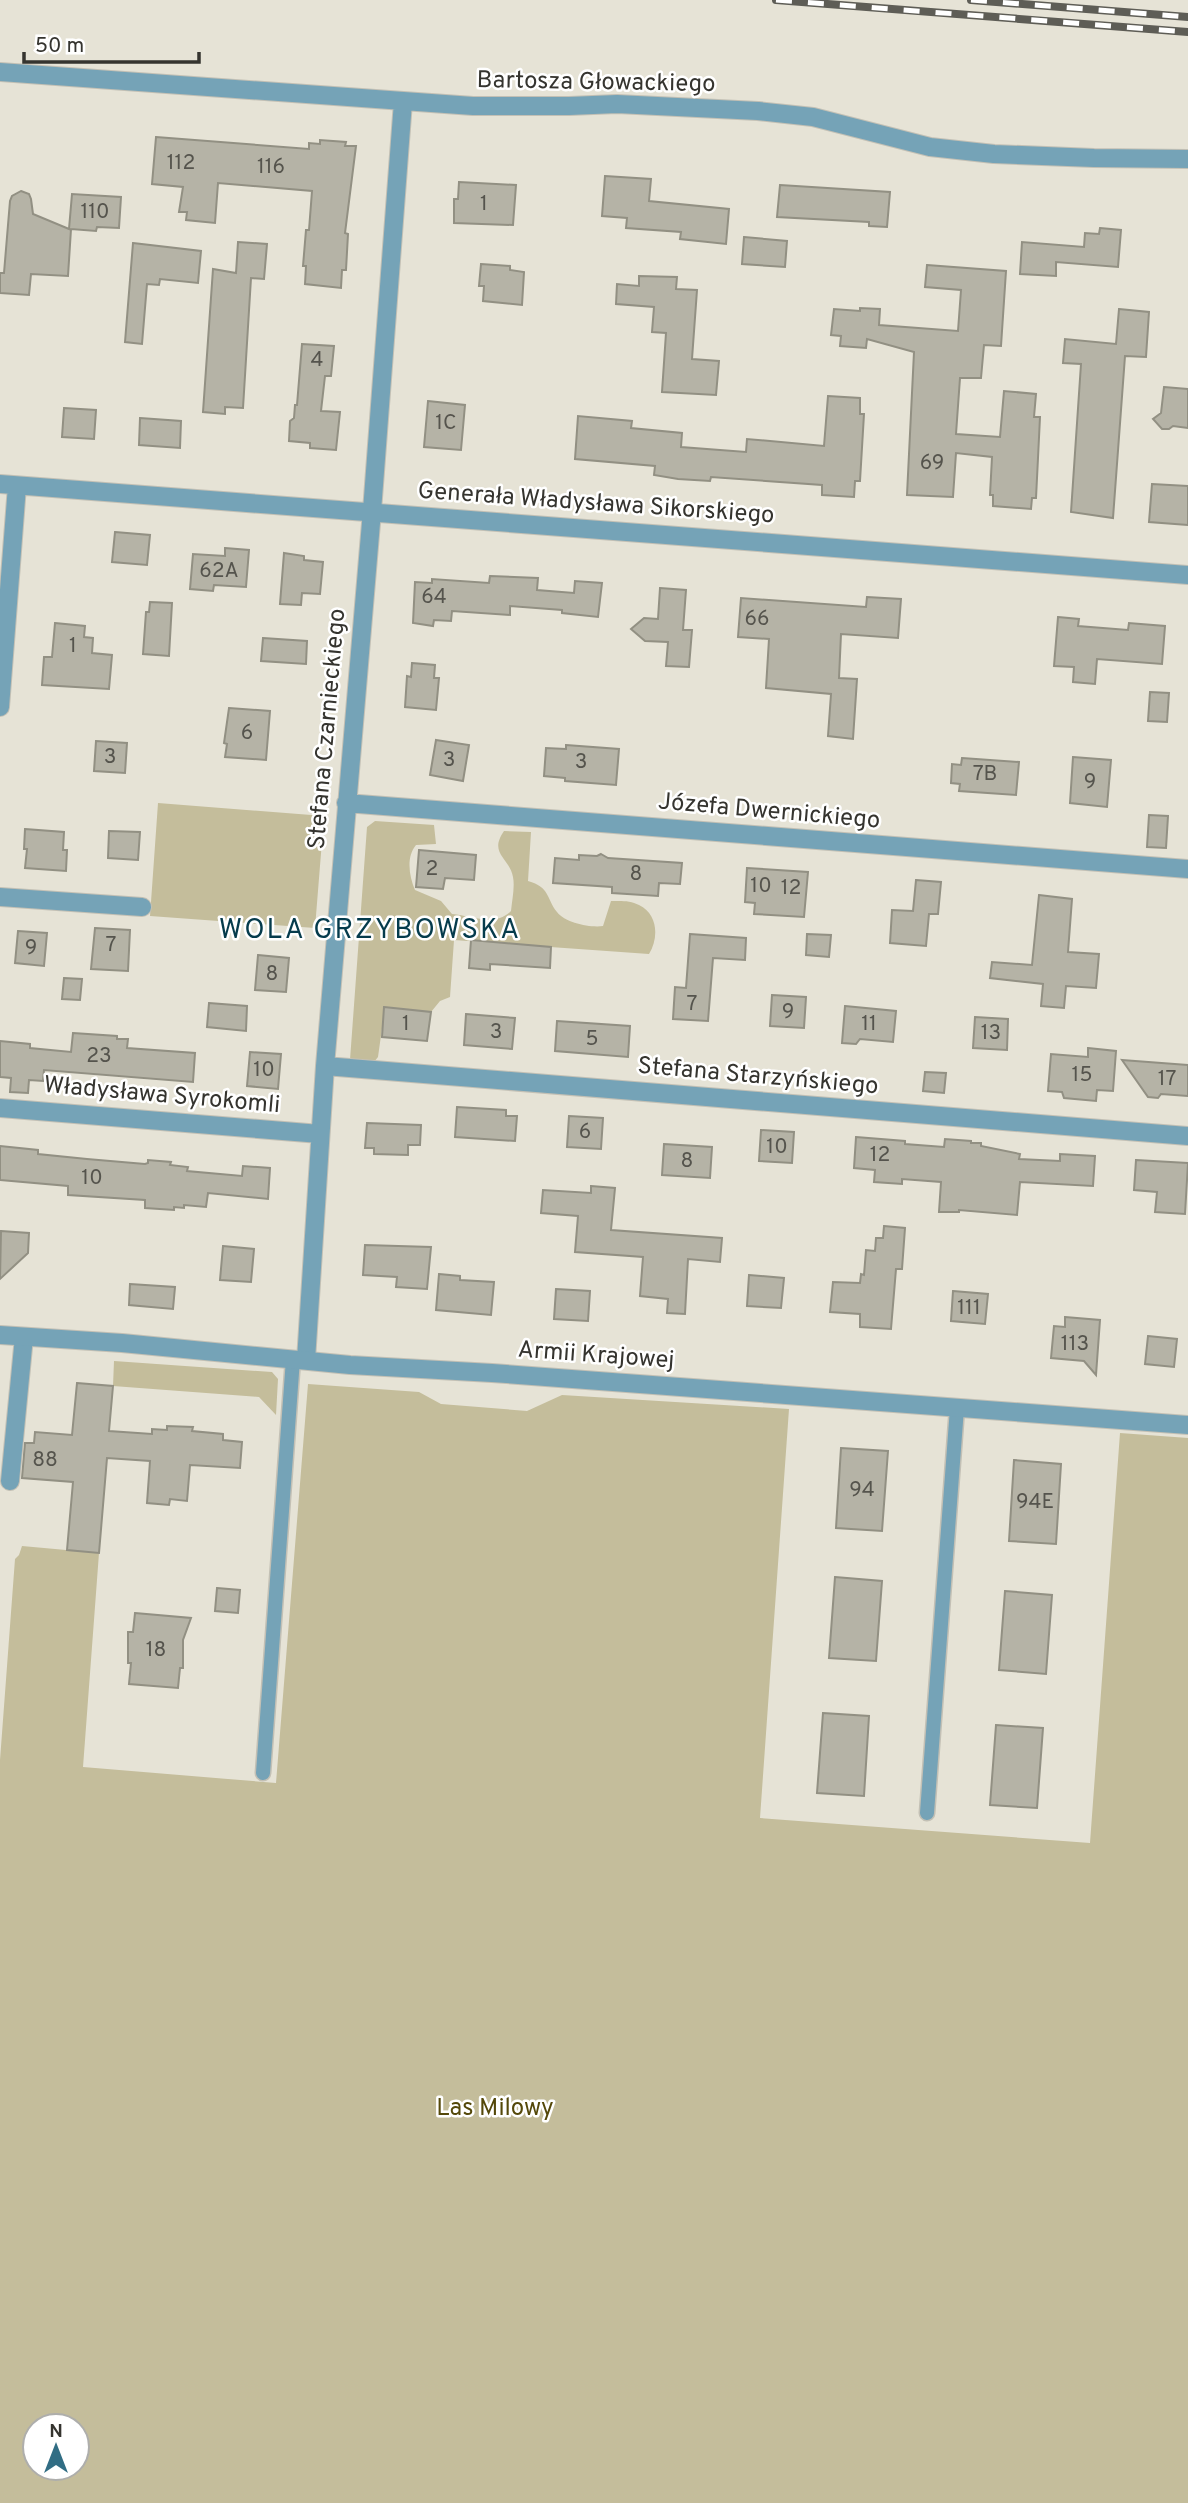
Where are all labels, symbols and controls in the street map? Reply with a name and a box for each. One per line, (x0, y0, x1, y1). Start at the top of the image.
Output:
scale bar (24, 21, 200, 65)
text: 50 m (35, 33, 84, 60)
street label: Bartosza Głowackiego (476, 66, 716, 100)
house number: 112 (167, 150, 195, 177)
house number: 116 (257, 154, 285, 181)
house number: 1 (480, 191, 488, 218)
house number: 110 (80, 199, 110, 226)
house number: 4 (310, 347, 324, 374)
house number: 1C (435, 410, 457, 437)
house number: 69 (920, 450, 944, 477)
street label: Generała Władysława Sikorskiego (417, 477, 775, 531)
house number: 62A (199, 558, 239, 585)
house number: 64 (421, 584, 447, 611)
house number: 66 (744, 606, 770, 633)
street label: Stefana Czarnieckiego (303, 607, 353, 851)
house number: 1 (69, 633, 77, 660)
house number: 6 (241, 720, 253, 747)
house number: 3 (104, 744, 116, 771)
house number: 3 (443, 747, 455, 774)
house number: 3 (575, 749, 587, 776)
house number: 7B (973, 761, 997, 788)
house number: 9 (1084, 769, 1096, 796)
street label: Józefa Dwernickiego (657, 787, 881, 837)
house number: 2 (426, 856, 438, 883)
house number: 8 (630, 861, 642, 888)
house number: 10 (750, 873, 772, 900)
house number: 12 (781, 875, 801, 902)
district label: WOLA GRZYBOWSKA (219, 913, 521, 949)
house number: 7 (106, 932, 117, 959)
house number: 9 (25, 935, 37, 962)
house number: 8 (266, 961, 278, 988)
house number: 7 (687, 991, 698, 1018)
house number: 9 (782, 999, 794, 1026)
house number: 1 (402, 1011, 410, 1038)
house number: 11 (861, 1011, 877, 1038)
house number: 3 (490, 1019, 502, 1046)
house number: 13 (981, 1020, 1001, 1047)
house number: 5 (585, 1026, 599, 1053)
house number: 23 (86, 1043, 112, 1070)
street label: Stefana Starzyńskiego (636, 1052, 880, 1102)
house number: 10 (253, 1057, 275, 1084)
house number: 15 (1072, 1062, 1092, 1089)
house number: 17 (1158, 1066, 1176, 1093)
street label: Władysława Syrokomli (43, 1071, 281, 1121)
house number: 6 (579, 1119, 591, 1146)
house number: 10 (766, 1134, 788, 1161)
house number: 12 (870, 1142, 890, 1169)
house number: 8 (681, 1148, 693, 1175)
house number: 10 (81, 1165, 103, 1192)
house number: 111 (957, 1295, 981, 1322)
house number: 113 (1061, 1331, 1089, 1358)
street label: Armii Krajowej (517, 1336, 675, 1376)
house number: 88 (32, 1447, 58, 1474)
house number: 94 (849, 1477, 875, 1504)
house number: 94E (1016, 1489, 1054, 1516)
house number: 18 (146, 1637, 166, 1664)
park label: Las Milowy (436, 2094, 554, 2124)
north arrow (21, 2412, 91, 2482)
text: N (49, 2420, 63, 2444)

